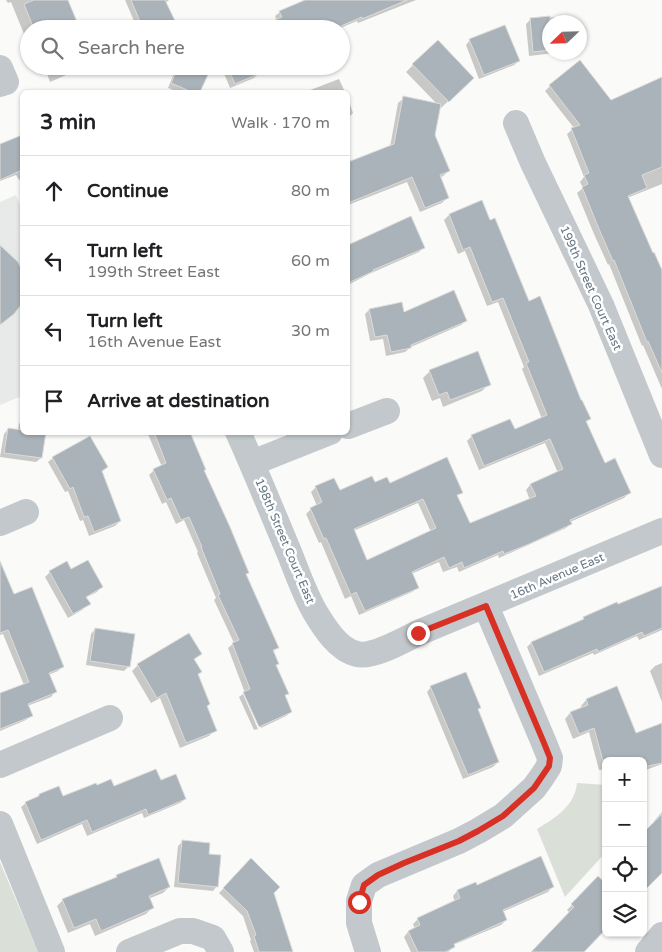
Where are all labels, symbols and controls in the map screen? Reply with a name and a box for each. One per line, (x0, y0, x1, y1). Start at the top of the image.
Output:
north arrow (542, 15, 587, 60)
search box (20, 20, 350, 75)
icon: search (38, 34, 66, 62)
text: Search here (78, 37, 185, 59)
text: 3 min (40, 110, 96, 135)
text: Walk · 170 m (231, 113, 330, 133)
icon: ahead (40, 177, 68, 205)
text: Continue (87, 180, 169, 202)
text: 80 m (291, 181, 330, 201)
street label: 199th Street Court East (557, 224, 625, 353)
text: Turn left (87, 240, 163, 262)
icon: left (40, 247, 68, 275)
text: 60 m (291, 251, 330, 271)
text: 199th Street East (87, 262, 220, 282)
text: Turn left (87, 310, 163, 332)
icon: left (40, 317, 68, 345)
text: 30 m (291, 321, 330, 341)
text: 16th Avenue East (87, 332, 221, 352)
icon: arrive (40, 387, 68, 415)
text: Arrive at destination (87, 390, 270, 412)
street label: 198th Street Court East (252, 476, 318, 606)
street label: 16th Avenue East (508, 550, 606, 602)
route end (407, 622, 430, 645)
map controls (602, 757, 647, 937)
button: + (602, 757, 647, 802)
button: − (602, 802, 647, 847)
button: locate (602, 847, 647, 892)
route start (348, 891, 371, 914)
button: layers (602, 892, 647, 937)

